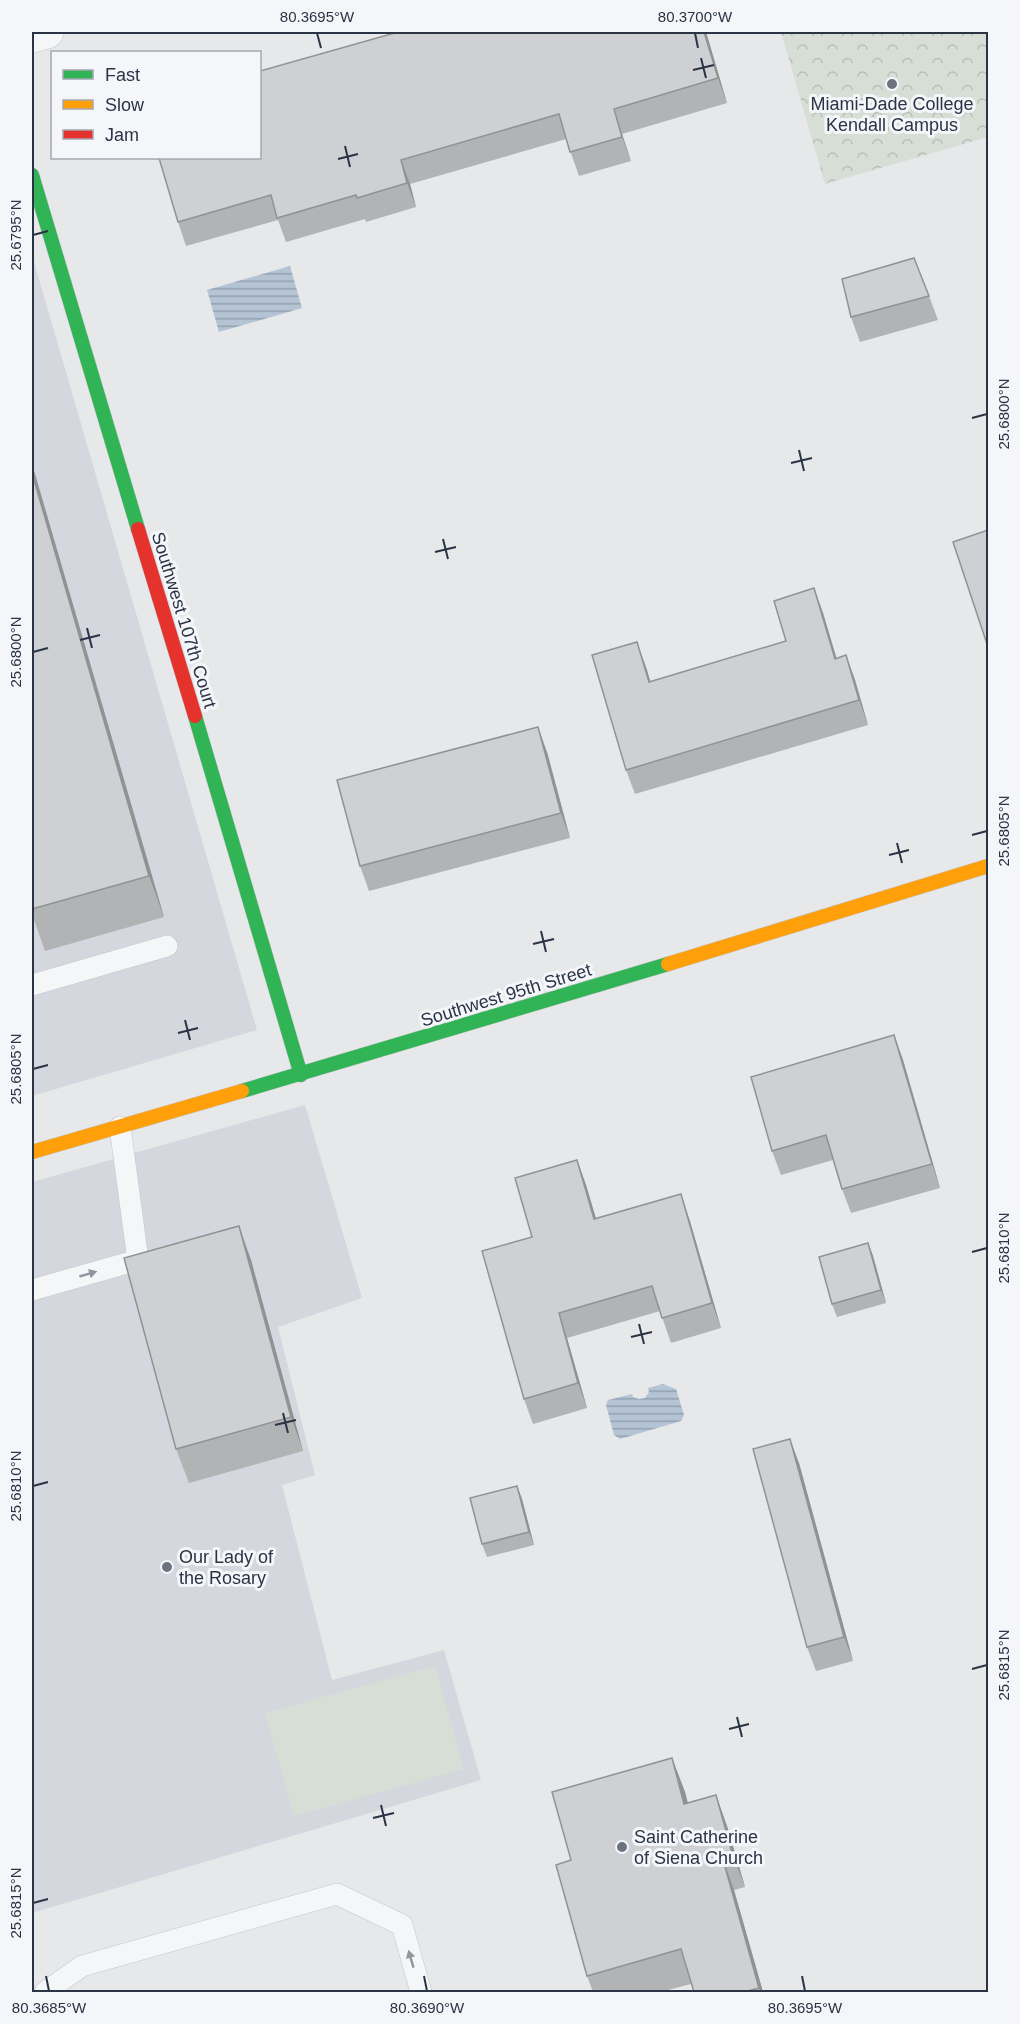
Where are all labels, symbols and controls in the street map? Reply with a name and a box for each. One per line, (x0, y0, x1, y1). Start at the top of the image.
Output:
text: 80.3695°W (280, 8, 355, 25)
text: 80.3700°W (658, 8, 733, 25)
legend (51, 51, 261, 159)
text: Fast (105, 65, 140, 85)
marker: Miami-Dade College Kendall Campus (885, 77, 899, 91)
place label: Miami-Dade College Kendall Campus (810, 94, 974, 135)
text: Slow (105, 95, 145, 115)
text: Jam (105, 125, 139, 145)
text: 25.6795°N (7, 199, 24, 271)
text: 25.6800°N (995, 378, 1012, 450)
street label: Southwest 107th Court (148, 530, 220, 710)
text: 25.6800°N (7, 616, 24, 688)
text: 25.6805°N (995, 795, 1012, 867)
street label: Southwest 95th Street (418, 960, 594, 1030)
text: 25.6805°N (7, 1033, 24, 1105)
text: 25.6810°N (995, 1212, 1012, 1284)
one-way arrow (79, 1269, 97, 1278)
text: 25.6810°N (7, 1450, 24, 1522)
place label: Our Lady of the Rosary (179, 1547, 274, 1588)
marker: Our Lady of the Rosary (160, 1560, 174, 1574)
text: 25.6815°N (995, 1629, 1012, 1701)
place label: Saint Catherine of Siena Church (634, 1827, 763, 1868)
marker: Saint Catherine of Siena Church (615, 1840, 629, 1854)
text: 25.6815°N (7, 1867, 24, 1939)
one-way arrow (406, 1950, 415, 1968)
text: 80.3685°W (12, 1999, 87, 2016)
text: 80.3690°W (390, 1999, 465, 2016)
text: 80.3695°W (768, 1999, 843, 2016)

